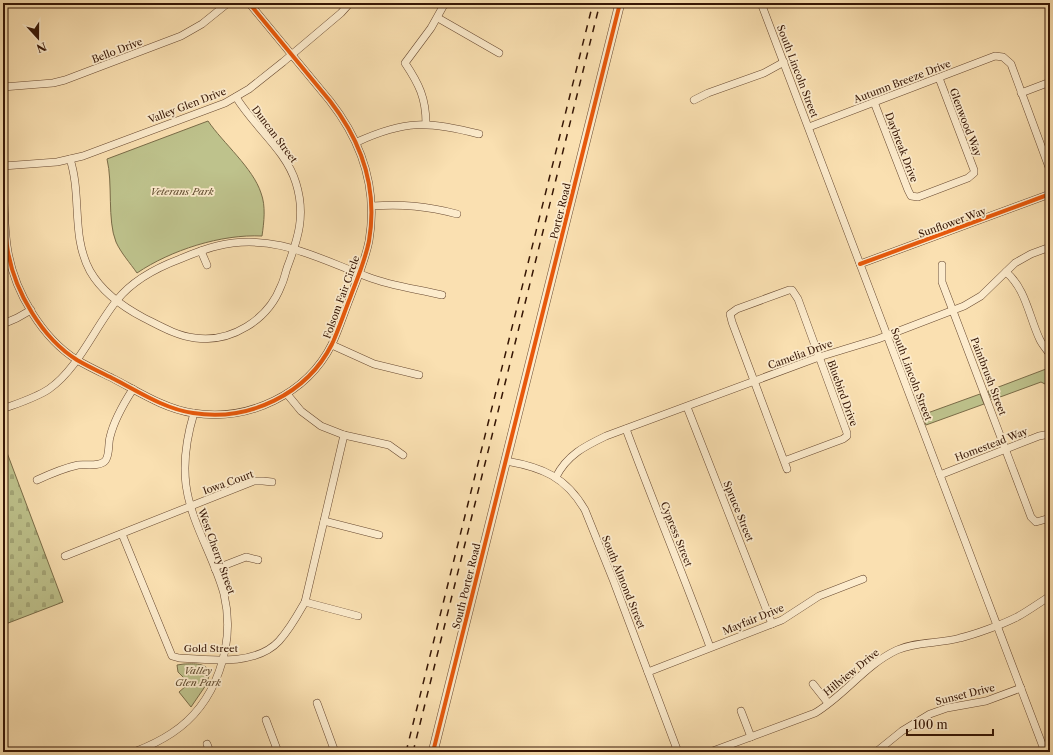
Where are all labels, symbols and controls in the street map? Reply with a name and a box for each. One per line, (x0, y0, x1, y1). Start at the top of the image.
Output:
north arrow (18, 18, 58, 58)
street label: South Lincoln Street (774, 23, 821, 120)
street label: Bello Drive (90, 35, 145, 66)
text: N (34, 39, 49, 56)
street label: Autumn Breeze Drive (851, 57, 953, 106)
street label: Valley Glen Drive (145, 84, 228, 127)
street label: Glenwood Way (947, 86, 985, 158)
street label: Duncan Street (249, 103, 301, 166)
street label: Daybreak Drive (882, 110, 921, 184)
street label: Porter Road (547, 182, 574, 240)
park label: Veterans Park (150, 185, 215, 198)
street label: Sunflower Way (917, 204, 988, 241)
street label: Folsom Fair Circle (320, 253, 363, 340)
street label: South Lincoln Street (888, 326, 935, 423)
street label: Paintbrush Street (968, 335, 1010, 417)
street label: Camelia Drive (766, 337, 835, 372)
street label: Bluebird Drive (825, 358, 861, 428)
street label: Homestead Way (953, 424, 1030, 464)
street label: Iowa Court (201, 467, 256, 498)
street label: Spruce Street (720, 479, 757, 544)
street label: Cypress Street (658, 500, 696, 569)
street label: West Cherry Street (195, 506, 238, 596)
street label: South Almond Street (599, 534, 648, 631)
street label: South Porter Road (450, 542, 483, 630)
street label: Mayfair Drive (721, 601, 786, 638)
street label: Gold Street (184, 642, 239, 655)
street label: Hillview Drive (821, 646, 882, 699)
park label: Valley Glen Park (175, 664, 222, 689)
street label: Sunset Drive (934, 681, 996, 708)
scale bar (907, 711, 993, 737)
text: 100 m (913, 717, 948, 732)

